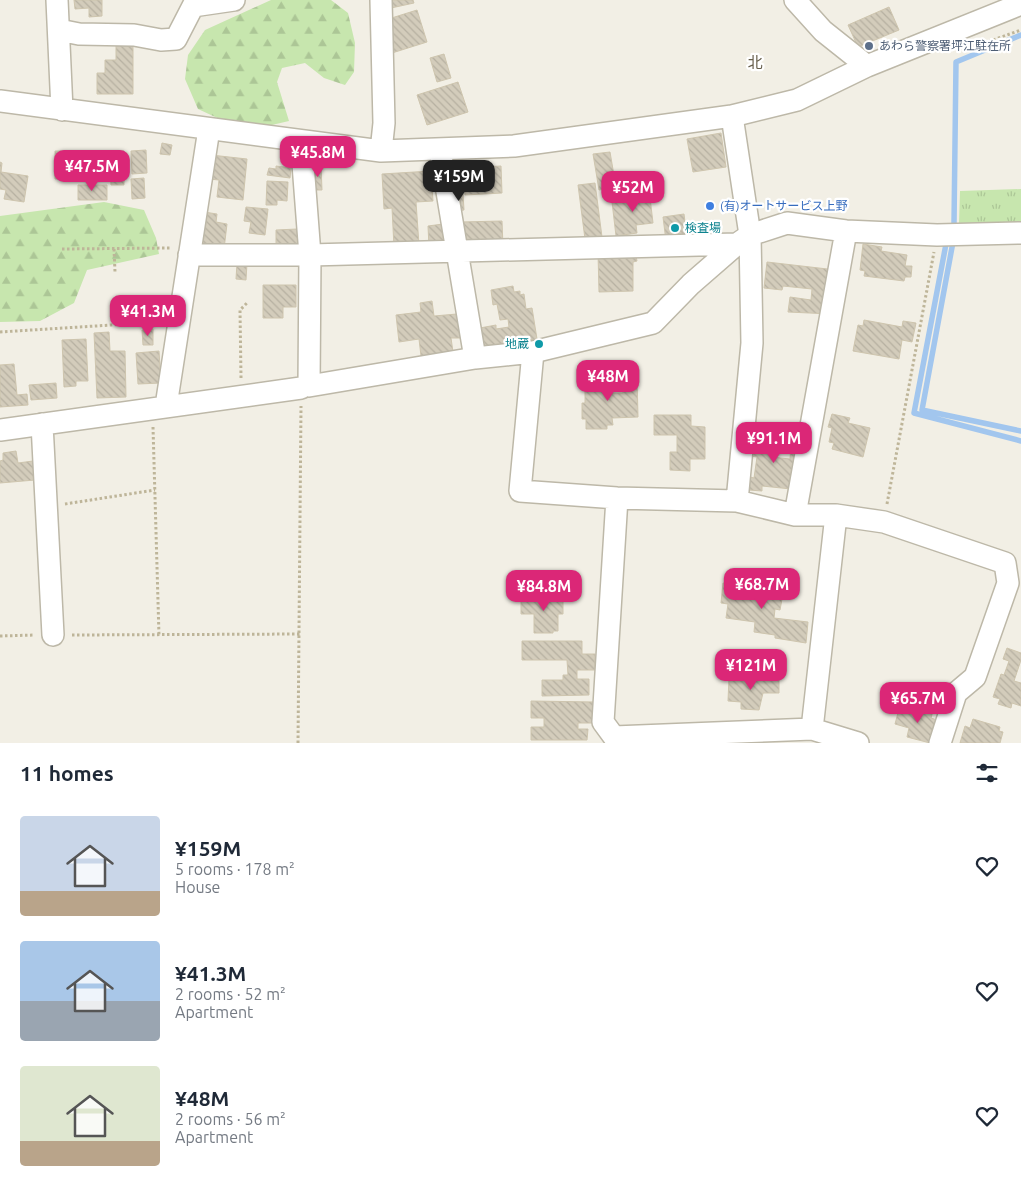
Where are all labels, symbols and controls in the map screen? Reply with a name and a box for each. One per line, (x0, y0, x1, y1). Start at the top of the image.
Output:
place label: あわら警察署坪江駐在所 (879, 39, 1011, 52)
marker: あわら警察署坪江駐在所 (863, 40, 875, 52)
district label: 北 (747, 54, 763, 71)
pin: ¥45.8M (277, 136, 359, 178)
text: ¥45.8M (291, 143, 345, 161)
pin: ¥47.5M (51, 150, 133, 192)
text: ¥47.5M (65, 157, 119, 175)
pin: ¥159M (424, 160, 494, 202)
text: ¥159M (434, 167, 484, 185)
pin: ¥52M (603, 170, 663, 213)
text: ¥52M (612, 178, 654, 196)
place label: (有)オートサービス上野 (720, 199, 848, 213)
marker: (有)オートサービス上野 (704, 200, 716, 212)
place label: 検査場 (685, 221, 721, 234)
marker: 検査場 (669, 222, 681, 234)
pin: ¥41.3M (107, 294, 189, 337)
text: ¥41.3M (121, 302, 175, 320)
place label: 地蔵 (505, 337, 529, 350)
marker: 地蔵 (533, 338, 545, 350)
pin: ¥48M (578, 360, 638, 402)
text: ¥48M (587, 367, 629, 385)
pin: ¥91.1M (733, 422, 815, 464)
text: ¥91.1M (747, 429, 801, 447)
pin: ¥68.7M (721, 568, 803, 610)
pin: ¥84.8M (503, 570, 585, 612)
text: ¥68.7M (735, 575, 789, 593)
text: ¥84.8M (517, 577, 571, 595)
pin: ¥121M (716, 648, 786, 691)
text: ¥121M (726, 656, 776, 674)
pin: ¥65.7M (877, 682, 959, 724)
text: ¥65.7M (891, 689, 945, 707)
icon: filters (973, 759, 1001, 787)
text: 11 homes (20, 761, 114, 785)
icon: home (60, 836, 120, 896)
text: ¥159M (175, 836, 241, 860)
icon: heart (973, 852, 1001, 880)
text: 5 rooms · 178 m² (175, 860, 295, 878)
text: House (175, 878, 220, 896)
icon: home (60, 961, 120, 1021)
text: ¥41.3M (175, 961, 246, 985)
icon: heart (973, 977, 1001, 1005)
text: 2 rooms · 52 m² (175, 985, 286, 1003)
text: Apartment (175, 1003, 253, 1021)
icon: home (60, 1086, 120, 1146)
text: ¥48M (175, 1086, 229, 1110)
icon: heart (973, 1102, 1001, 1130)
text: 2 rooms · 56 m² (175, 1110, 286, 1128)
text: Apartment (175, 1128, 253, 1146)

